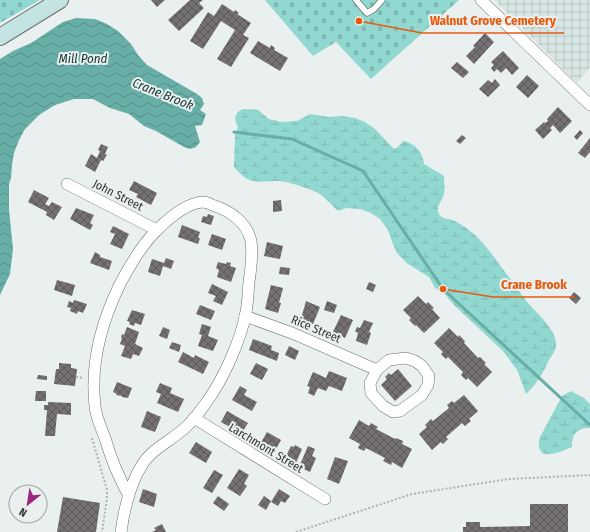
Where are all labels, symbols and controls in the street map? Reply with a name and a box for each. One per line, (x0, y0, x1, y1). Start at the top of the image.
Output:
callout: Walnut Grove Cemetery (422, 8, 564, 33)
text: Walnut Grove Cemetery (430, 13, 557, 28)
water label: Mill Pond (58, 51, 108, 66)
water label: Crane Brook (130, 75, 196, 113)
street label: John Street (91, 176, 146, 214)
callout: Crane Brook (493, 272, 575, 297)
text: Crane Brook (501, 277, 567, 292)
street label: Rice Street (289, 312, 343, 346)
street label: Larchmont Street (226, 420, 306, 476)
north arrow (8, 484, 48, 524)
text: N (17, 505, 29, 520)

